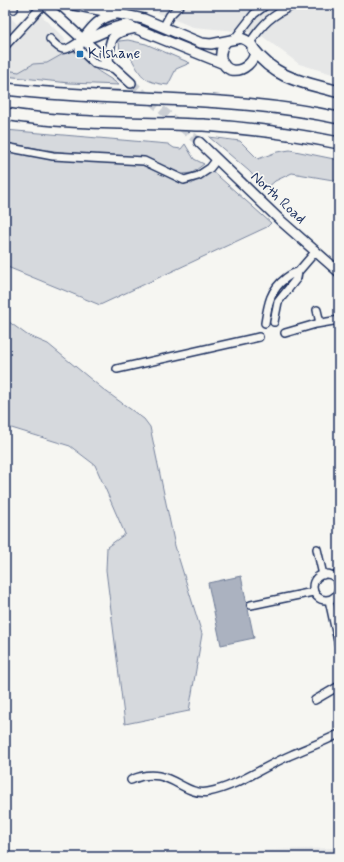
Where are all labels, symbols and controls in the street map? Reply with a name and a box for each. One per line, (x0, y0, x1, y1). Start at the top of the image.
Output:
place label: Kilshane (88, 44, 140, 64)
marker: Kilshane (75, 49, 85, 59)
street label: North Road (246, 167, 310, 229)

